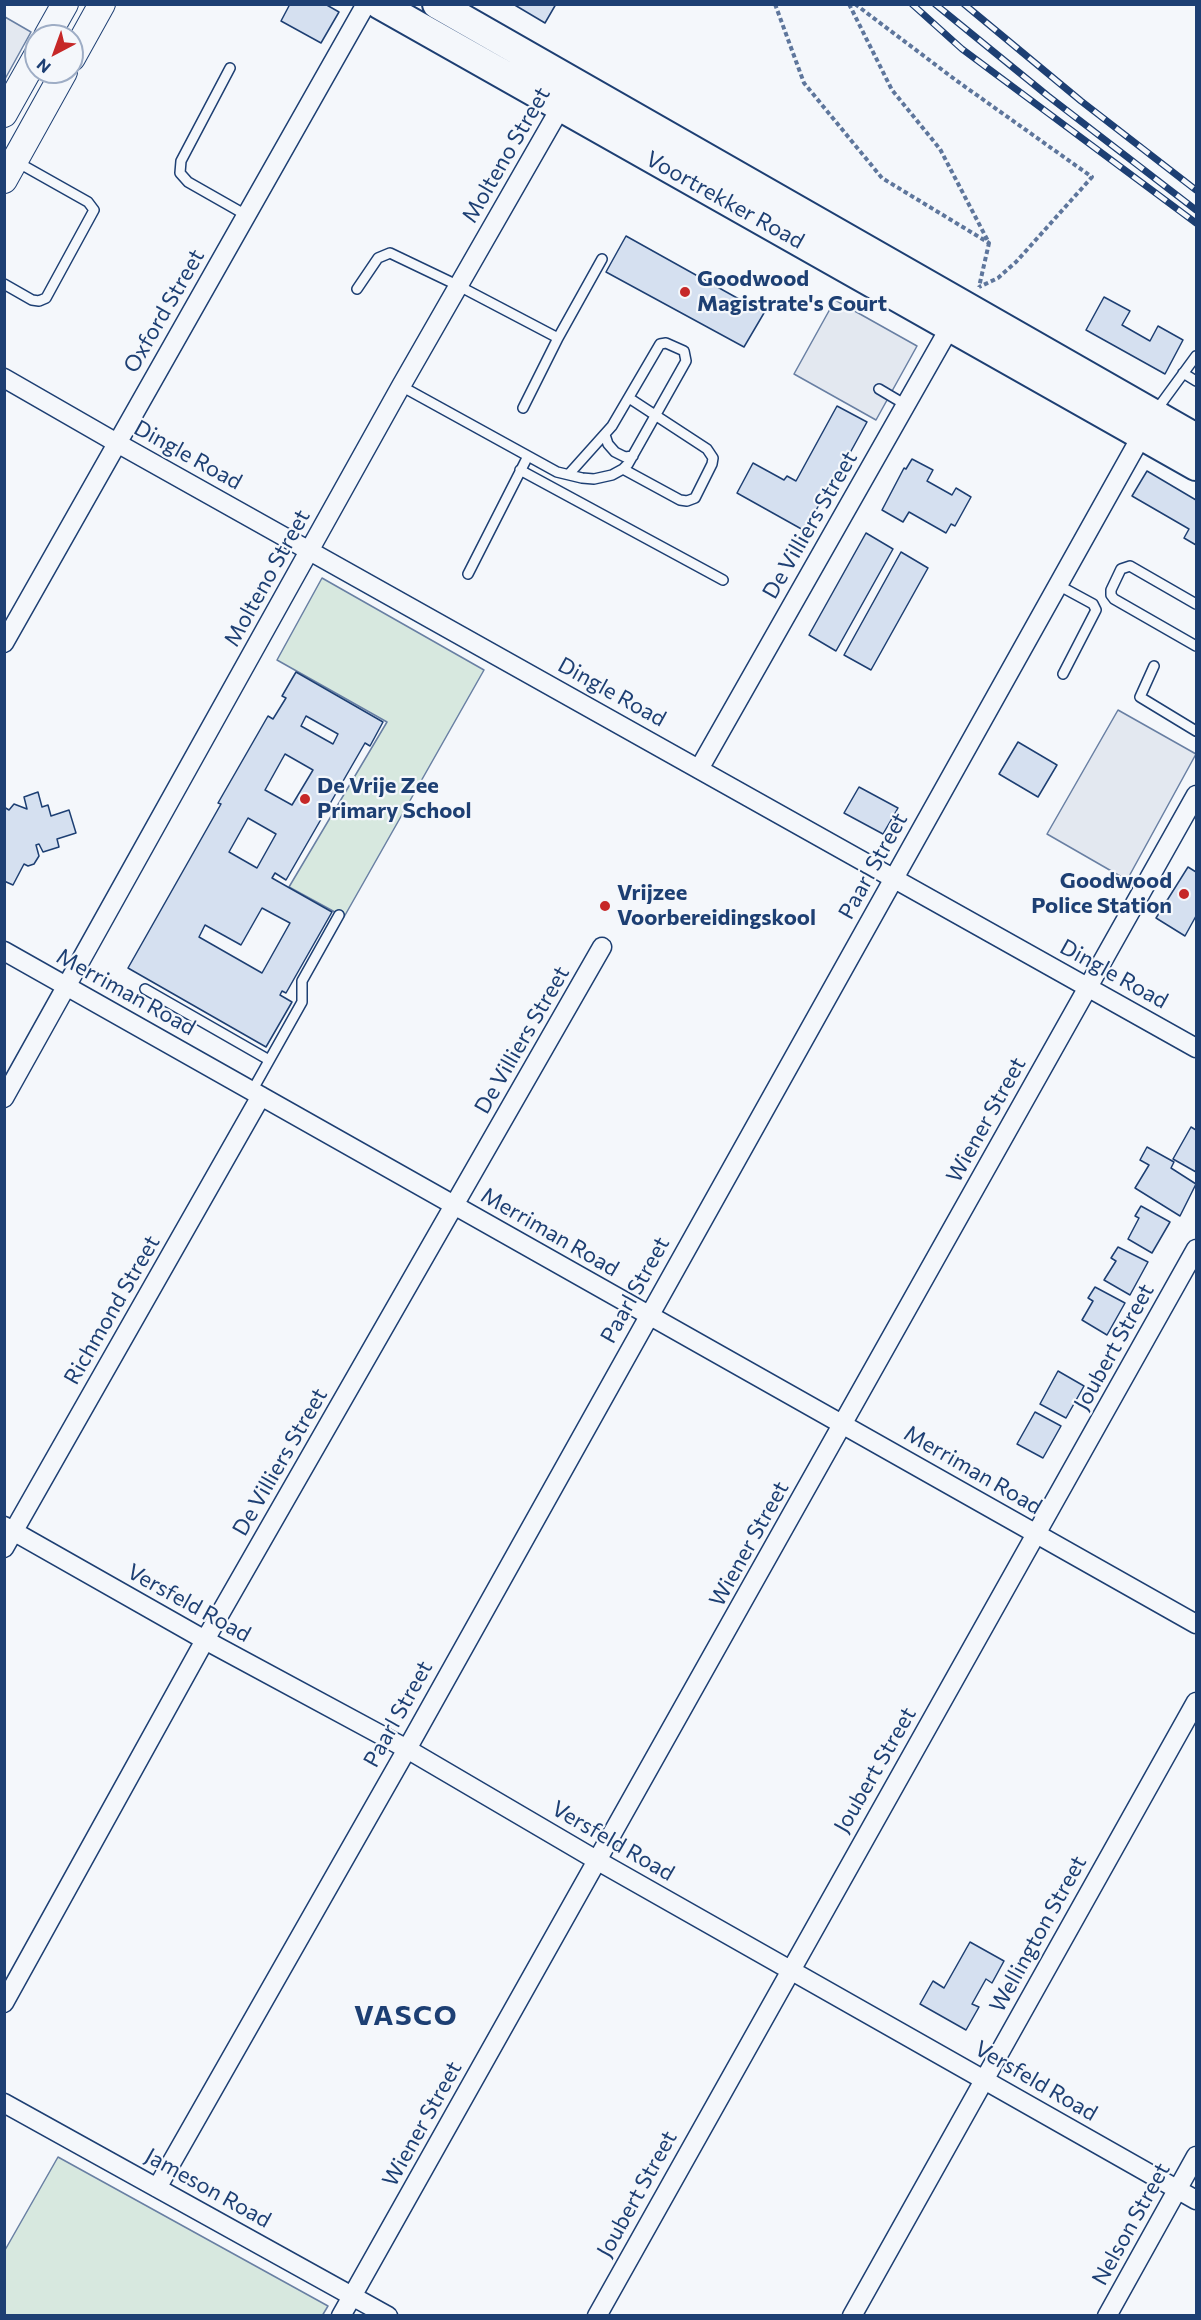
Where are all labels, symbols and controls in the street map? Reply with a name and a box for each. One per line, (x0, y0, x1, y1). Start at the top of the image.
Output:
north arrow (24, 24, 84, 84)
text: N (32, 55, 54, 78)
street label: Molteno Street (456, 82, 556, 228)
street label: Voortrekker Road (641, 146, 809, 254)
street label: Oxford Street (118, 245, 210, 377)
place label: Goodwood Magistrate's Court (697, 266, 887, 318)
marker: Goodwood Magistrate's Court (678, 285, 692, 299)
street label: Dingle Road (129, 415, 247, 495)
street label: De Villiers Street (757, 447, 863, 603)
street label: Molteno Street (219, 505, 315, 651)
street label: Dingle Road (553, 652, 671, 732)
place label: De Vrije Zee Primary School (317, 773, 472, 824)
marker: De Vrije Zee Primary School (298, 792, 312, 806)
street label: Paarl Street (833, 808, 913, 924)
place label: Goodwood Police Station (1031, 868, 1172, 920)
place label: Vrijzee Voorbereidingskool (617, 880, 816, 932)
marker: Goodwood Police Station (1177, 887, 1191, 901)
marker: Vrijzee Voorbereidingskool (598, 899, 612, 913)
street label: Dingle Road (1055, 934, 1173, 1014)
street label: Merriman Road (52, 943, 200, 1041)
street label: De Villiers Street (469, 962, 575, 1118)
street label: Wiener Street (941, 1053, 1031, 1187)
street label: Merriman Road (476, 1182, 624, 1282)
street label: Richmond Street (59, 1231, 165, 1389)
street label: Paarl Street (595, 1232, 675, 1348)
street label: Joubert Street (1068, 1279, 1160, 1415)
street label: De Villiers Street (227, 1384, 333, 1540)
street label: Merriman Road (899, 1420, 1047, 1520)
street label: Wiener Street (704, 1477, 794, 1611)
street label: Versfeld Road (123, 1558, 255, 1648)
street label: Paarl Street (358, 1656, 438, 1772)
street label: Joubert Street (828, 1702, 922, 1838)
street label: Versfeld Road (547, 1795, 679, 1887)
street label: Wellington Street (984, 1851, 1092, 2017)
district label: VASCO (354, 1999, 458, 2033)
street label: Versfeld Road (970, 2035, 1102, 2127)
street label: Wiener Street (377, 2057, 467, 2191)
street label: Joubert Street (591, 2126, 683, 2262)
street label: Jameson Road (140, 2143, 276, 2233)
street label: Nelson Street (1087, 2158, 1175, 2290)

